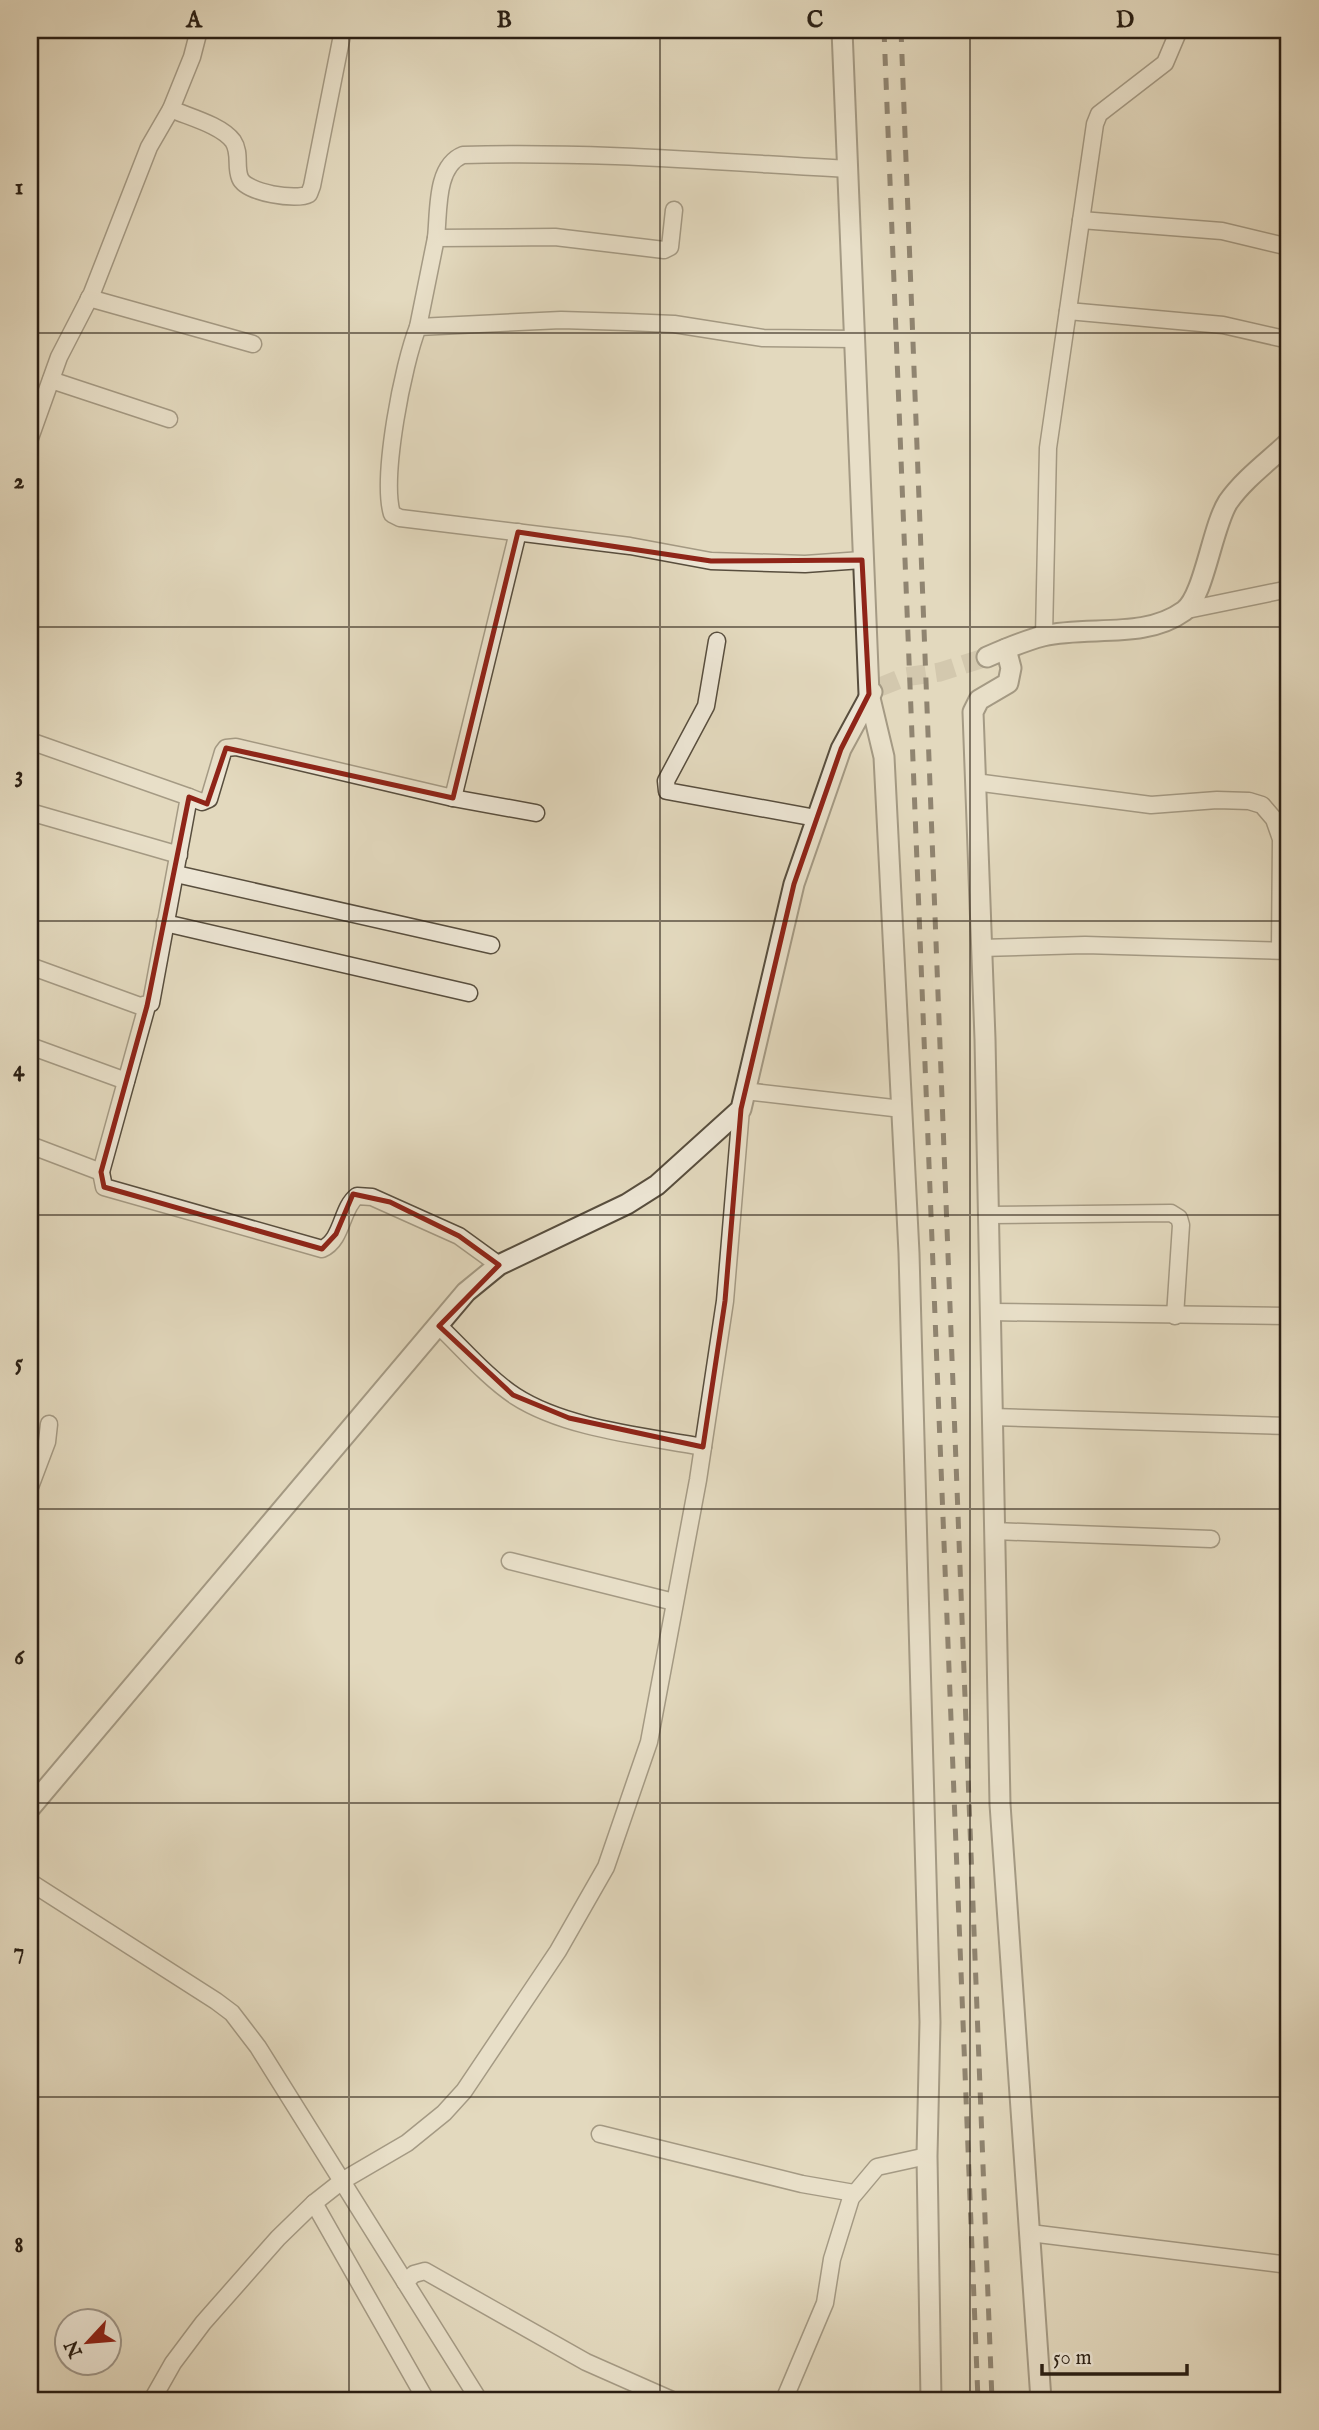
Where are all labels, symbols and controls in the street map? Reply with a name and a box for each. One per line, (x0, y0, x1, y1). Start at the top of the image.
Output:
text: A (185, 6, 203, 35)
text: B (496, 6, 512, 35)
text: C (807, 6, 824, 35)
text: D (1116, 6, 1134, 35)
text: 1 (15, 173, 23, 202)
text: 2 (14, 467, 25, 496)
text: 3 (15, 761, 23, 790)
text: 4 (13, 1055, 25, 1084)
text: 5 (15, 1349, 24, 1378)
text: 6 (14, 1643, 25, 1672)
text: 7 (14, 1937, 24, 1966)
text: 8 (14, 2231, 24, 2260)
north arrow (52, 2308, 122, 2378)
scale bar (1042, 2332, 1188, 2376)
text: N (60, 2335, 89, 2362)
text: 50 m (1053, 2345, 1092, 2372)

